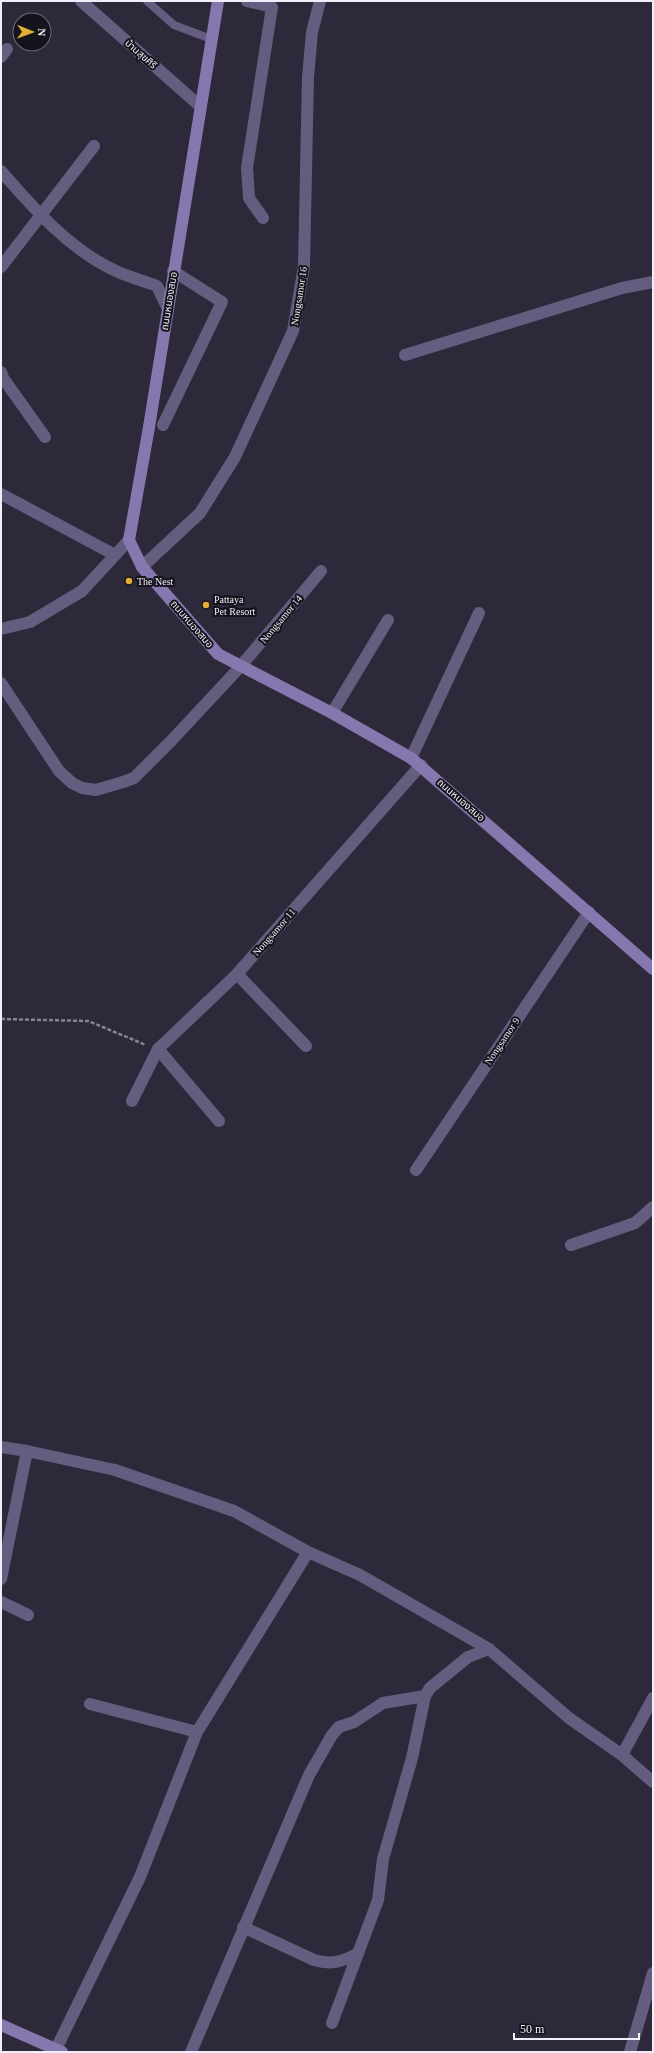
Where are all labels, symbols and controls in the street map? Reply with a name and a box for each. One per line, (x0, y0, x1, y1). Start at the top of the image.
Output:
north arrow (12, 12, 52, 52)
text: N (36, 28, 48, 36)
street label: บ้านสุขศิริ (122, 37, 160, 72)
street label: Nongsamor 16 (289, 266, 309, 326)
street label: ถนนหนองสมอ (159, 271, 179, 331)
marker: The Nest (124, 576, 134, 586)
place label: The Nest (137, 576, 174, 587)
street label: Nongsamor 14 (258, 593, 304, 645)
place label: Pattaya Pet Resort (214, 594, 256, 617)
street label: ถนนหนองสมอ (168, 598, 216, 650)
marker: Pattaya Pet Resort (201, 600, 211, 610)
street label: ถนนหนองสมอ (435, 776, 487, 824)
street label: Nongsamor 11 (251, 906, 297, 958)
street label: Nongsamor 9 (482, 1015, 522, 1067)
scale bar (514, 2015, 639, 2041)
text: 50 m (520, 2022, 545, 2036)

